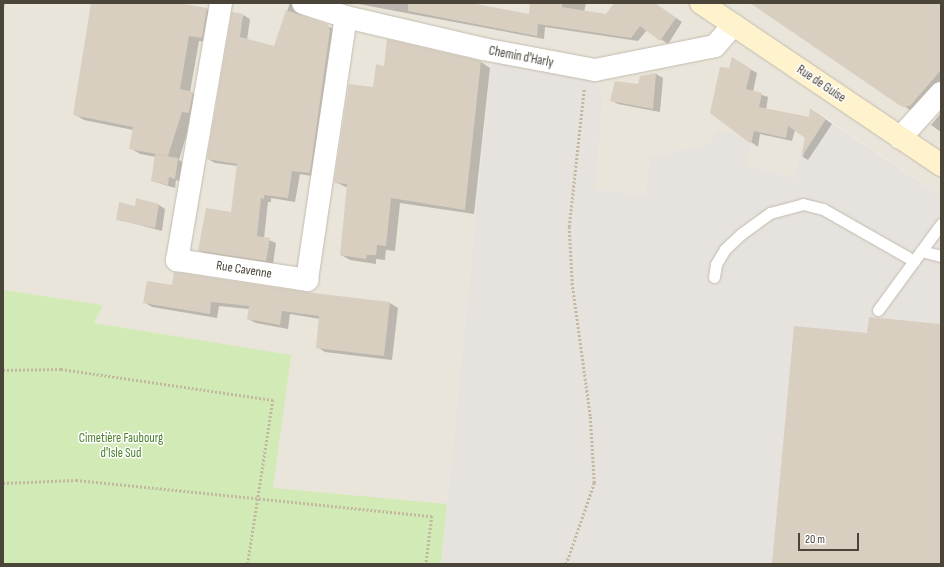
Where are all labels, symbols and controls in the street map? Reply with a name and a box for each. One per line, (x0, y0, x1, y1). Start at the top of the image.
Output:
street label: Chemin d'Harly (487, 43, 555, 71)
street label: Rue de Guise (794, 62, 848, 106)
street label: Rue Cavenne (215, 258, 273, 282)
park label: Cimetière Faubourg d'Isle Sud (79, 431, 163, 462)
scale bar (800, 525, 861, 551)
text: 20 m (805, 532, 825, 547)

